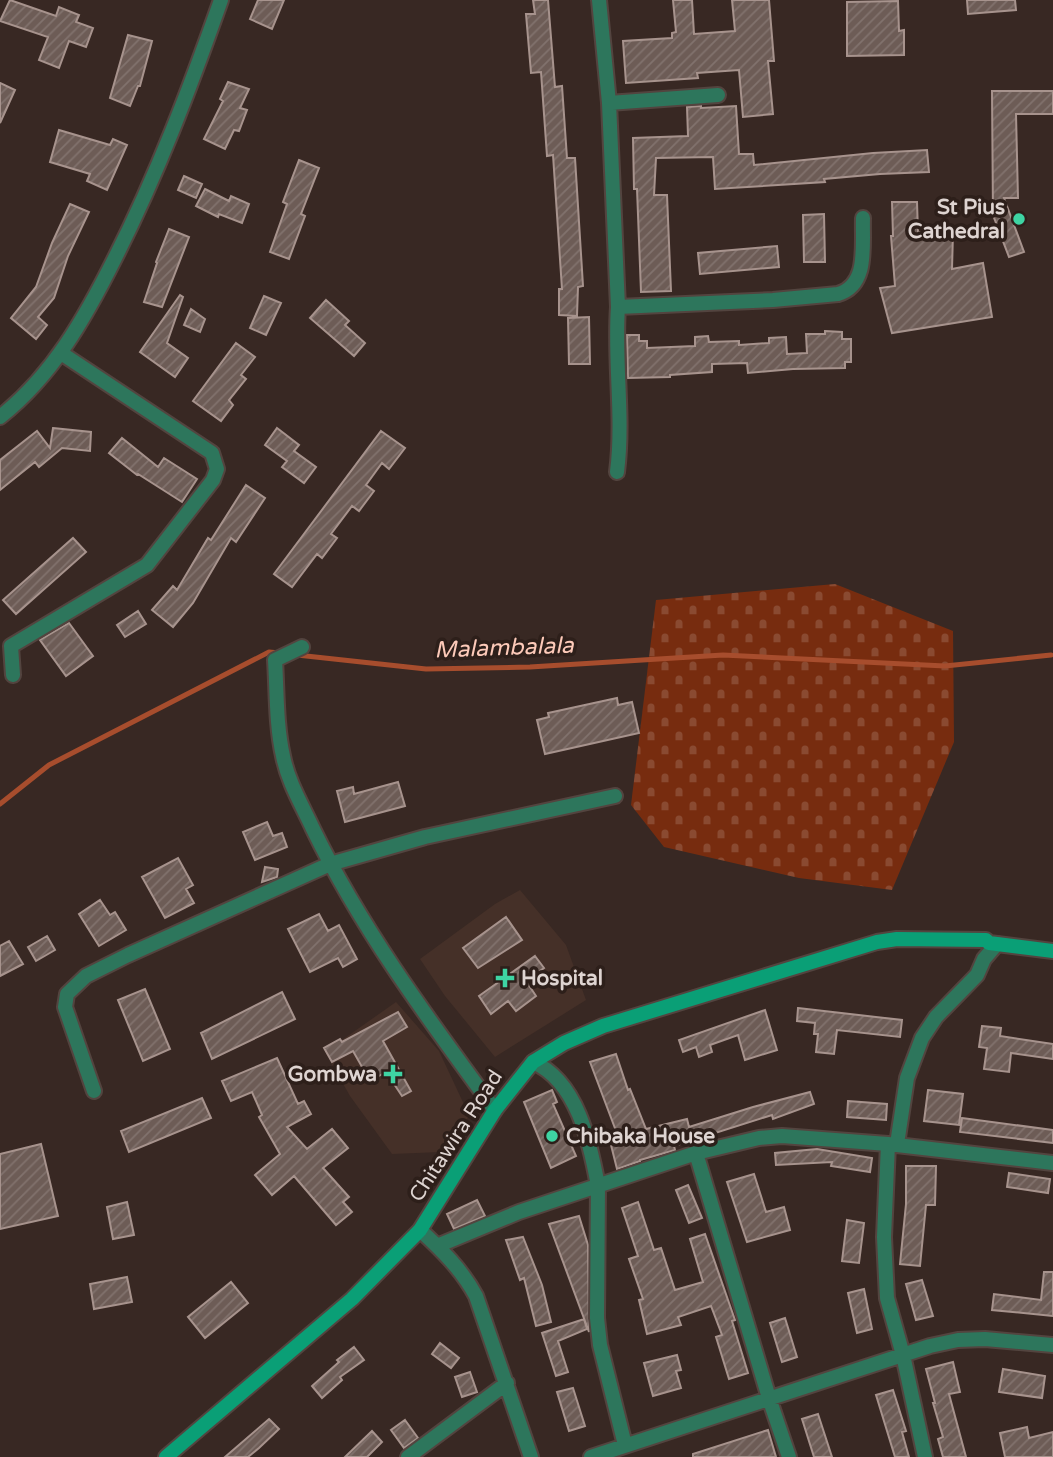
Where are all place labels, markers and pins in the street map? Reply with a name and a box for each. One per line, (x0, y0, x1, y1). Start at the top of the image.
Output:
place label: St Pius Cathedral (908, 195, 1005, 244)
marker: St Pius Cathedral (1011, 211, 1027, 227)
place label: Hospital (521, 966, 603, 991)
marker: Hospital (495, 968, 515, 988)
place label: Gombwa (288, 1062, 377, 1087)
marker: Gombwa (383, 1064, 403, 1084)
place label: Chibaka House (566, 1124, 715, 1149)
marker: Chibaka House (544, 1128, 560, 1144)

